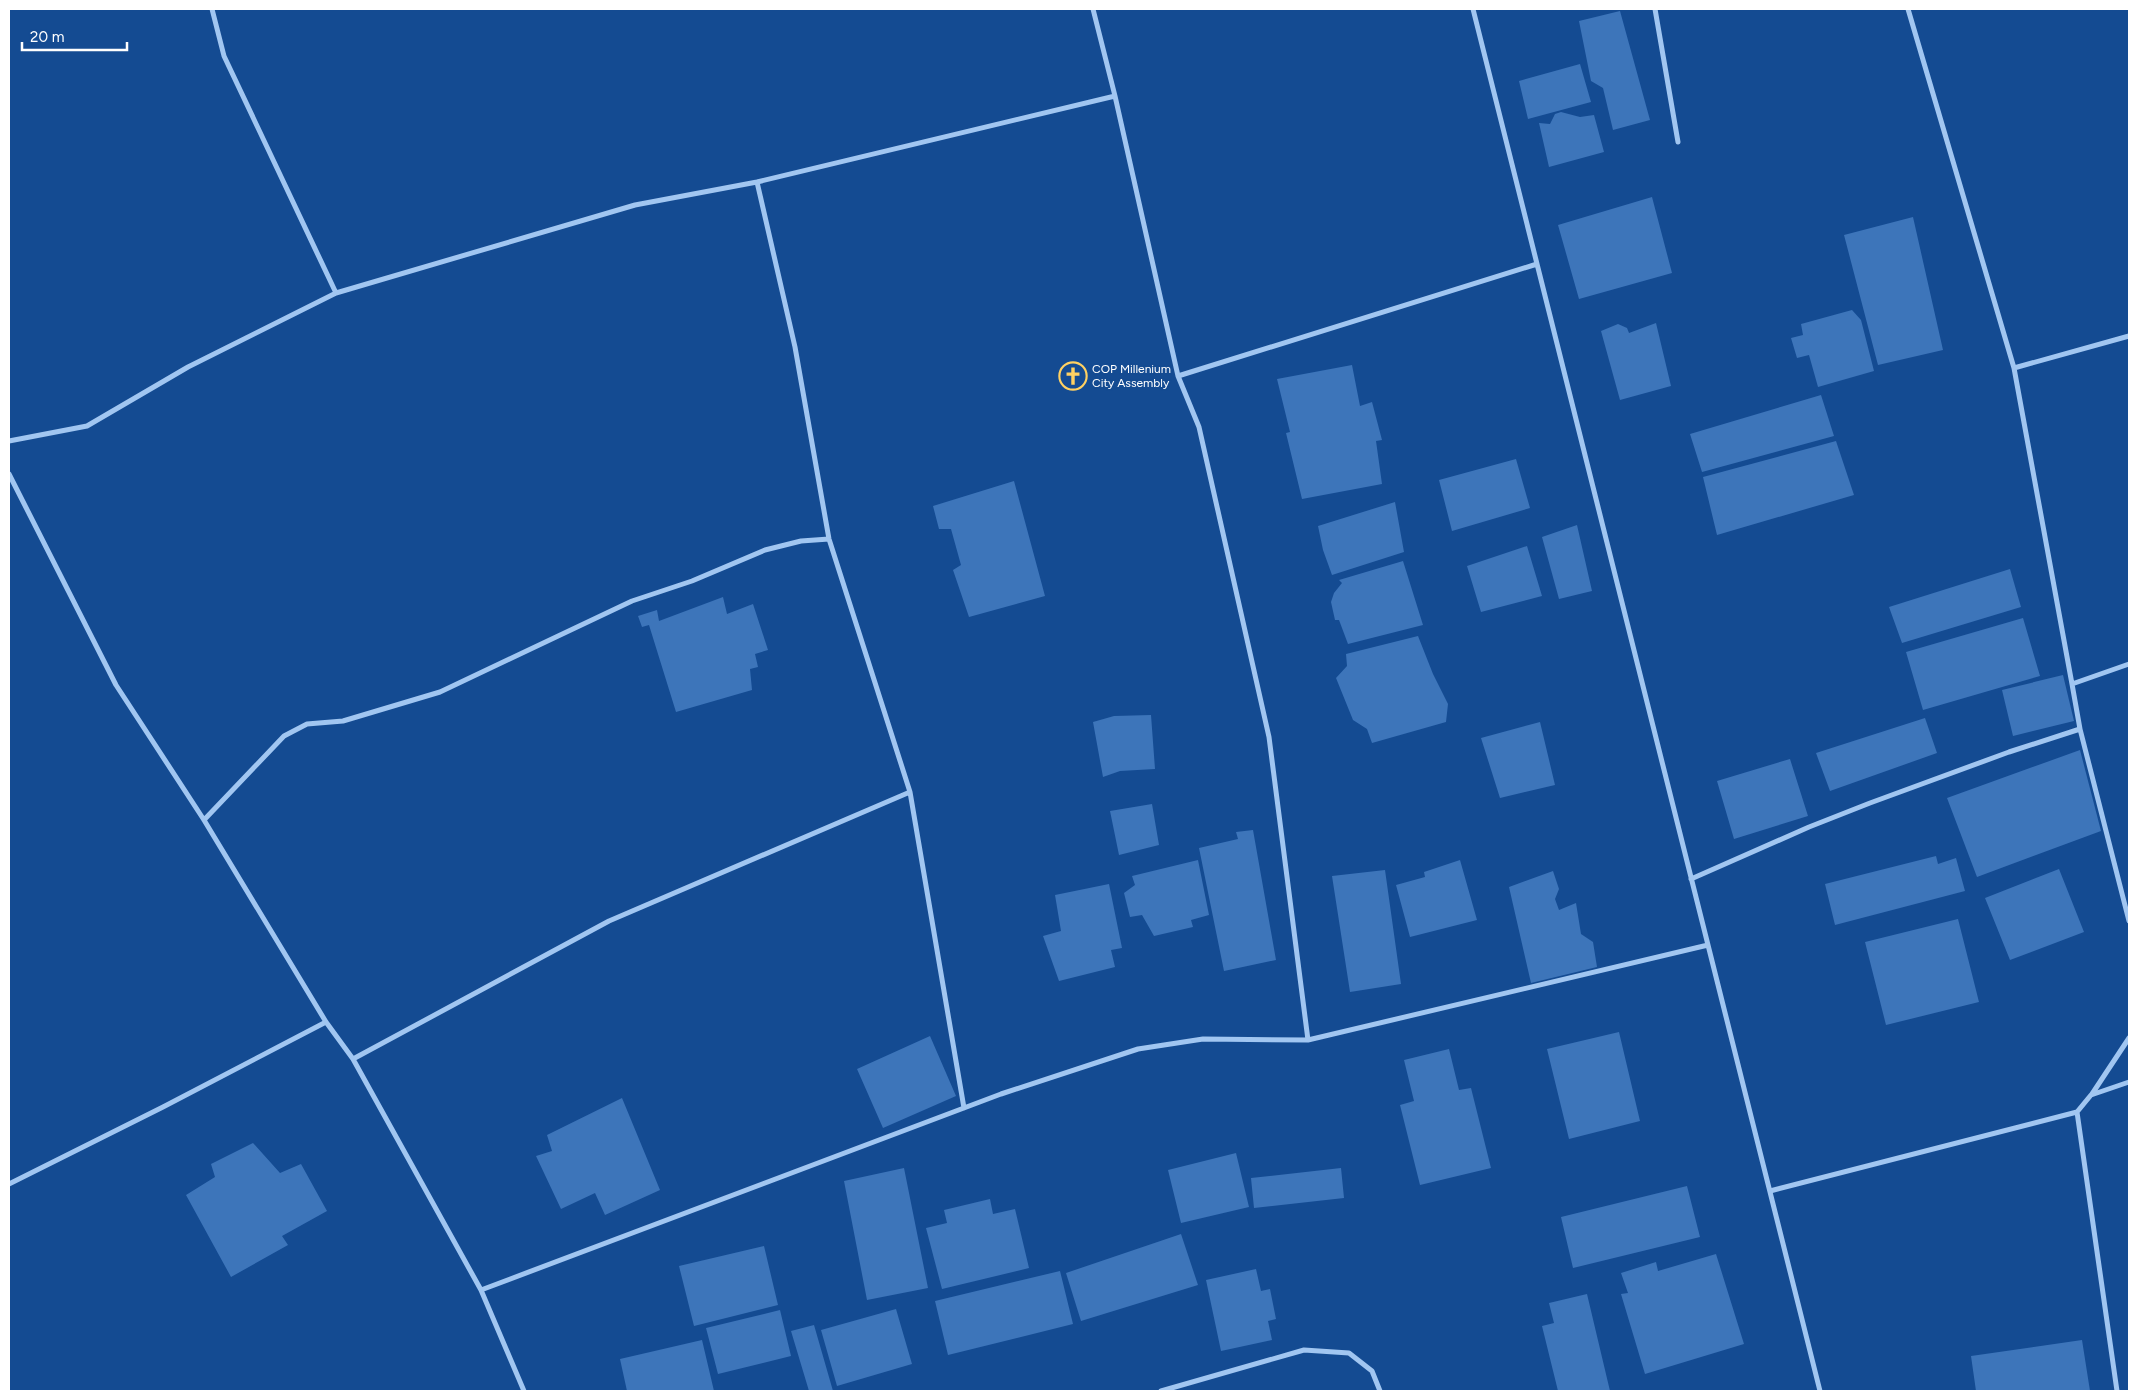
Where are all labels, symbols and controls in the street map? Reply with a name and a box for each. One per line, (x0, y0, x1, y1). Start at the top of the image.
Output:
scale bar (22, 20, 128, 52)
text: 20 m (30, 28, 64, 46)
church icon: COP Millenium City Assembly (1058, 361, 1088, 391)
place label: COP Millenium City Assembly (1092, 362, 1171, 390)

